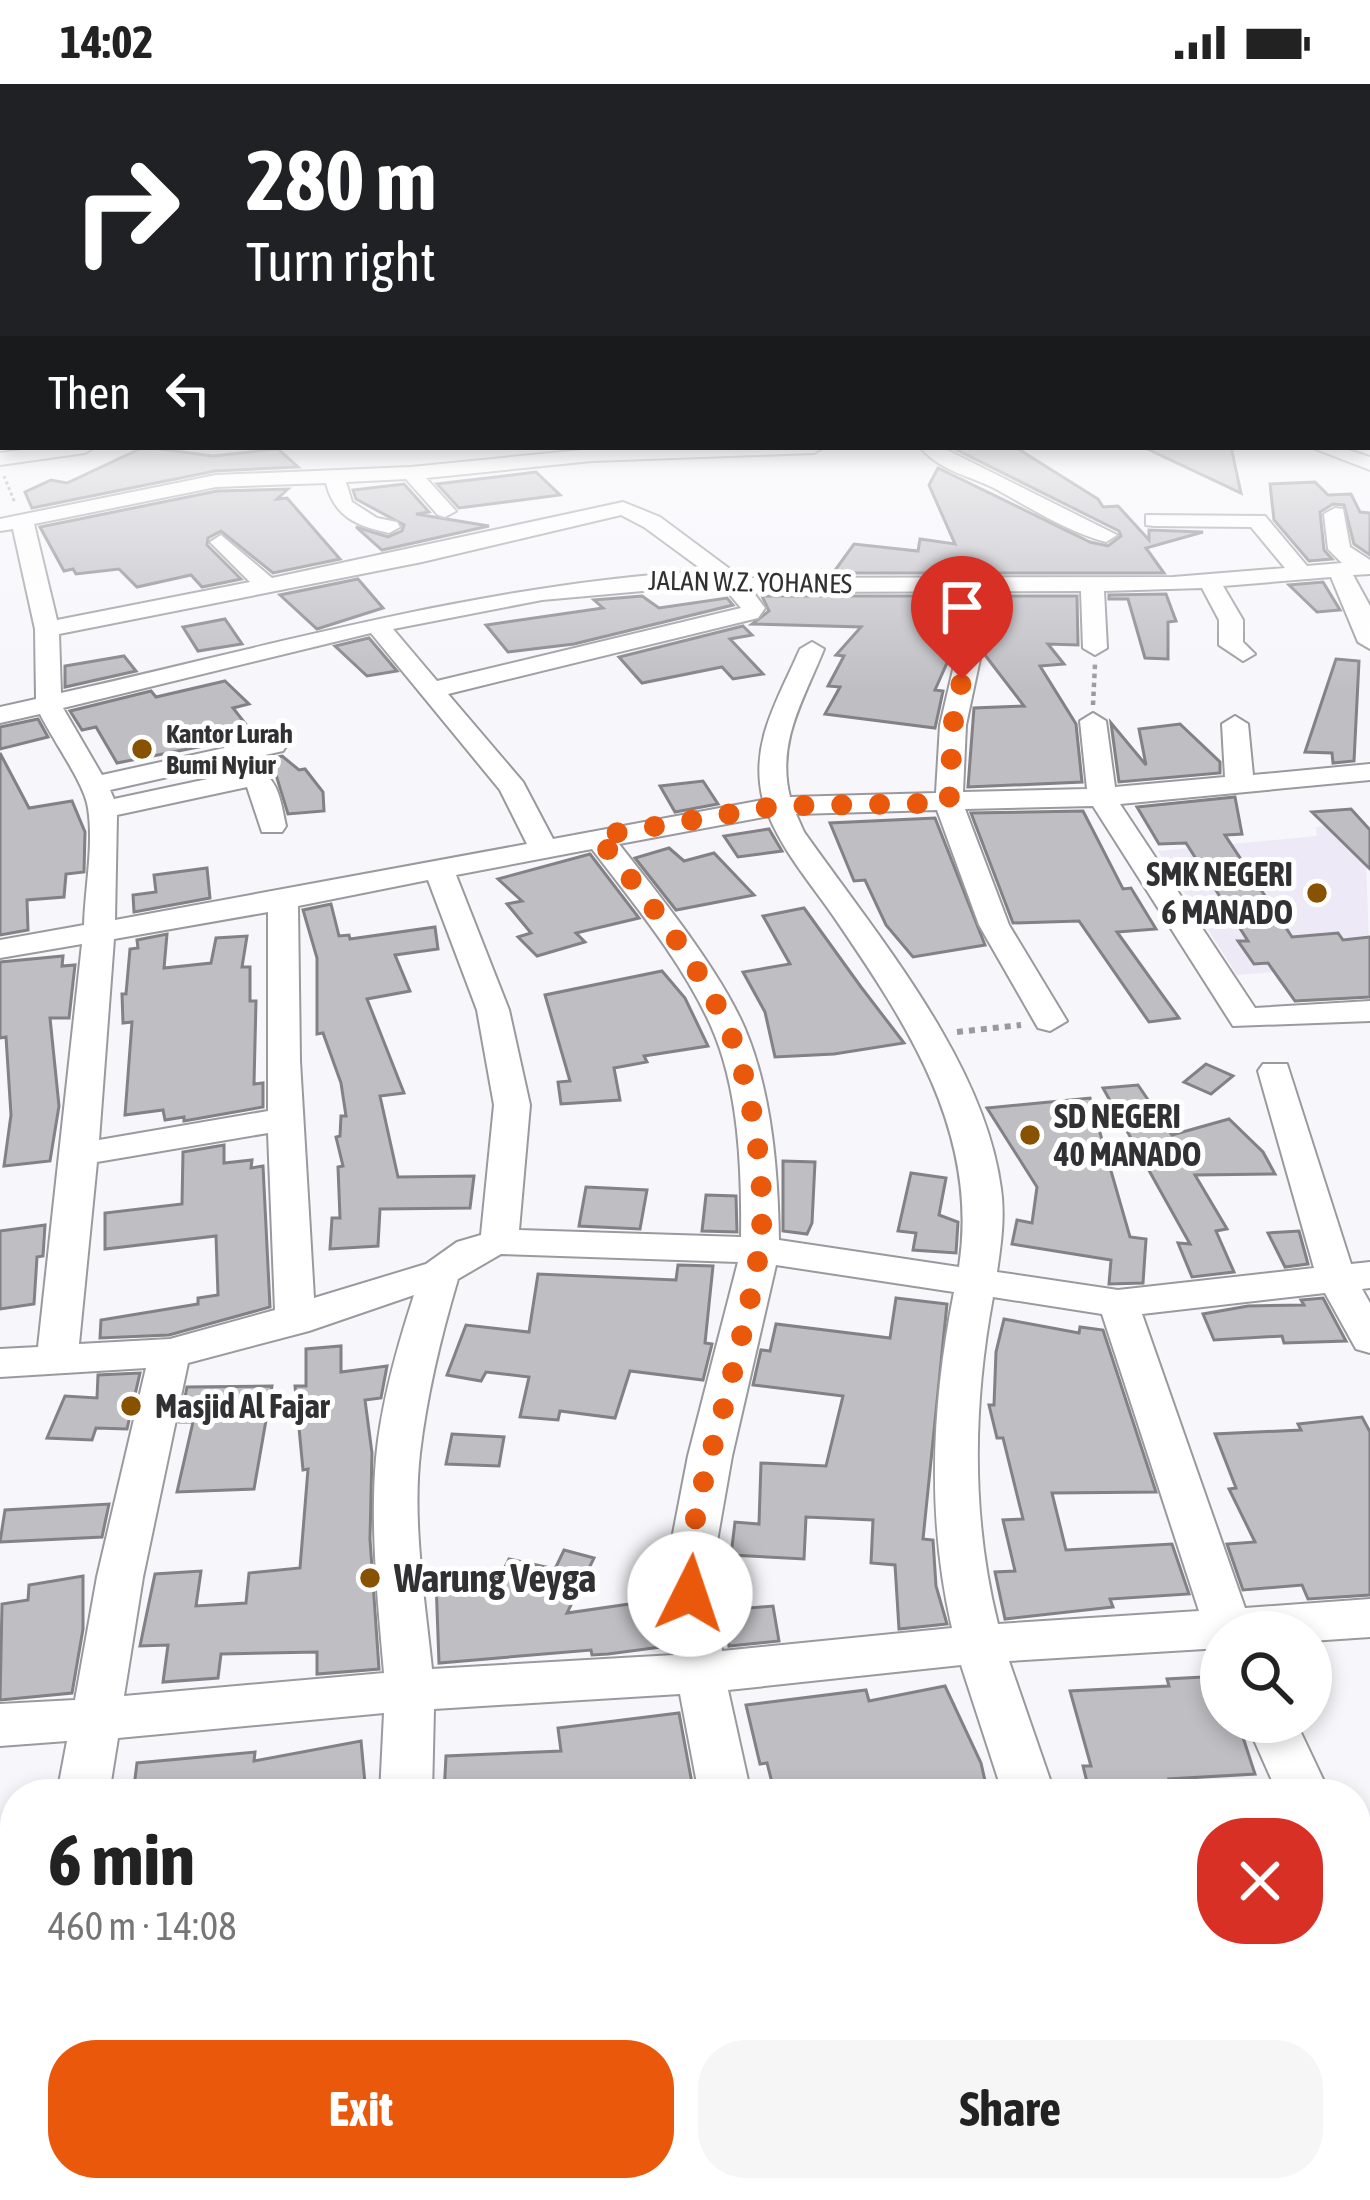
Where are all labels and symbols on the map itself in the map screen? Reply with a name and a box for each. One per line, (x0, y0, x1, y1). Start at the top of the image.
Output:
pin (911, 556, 1013, 679)
street label: JALAN W.Z. YOHANES (648, 565, 852, 599)
place label: Kantor Lurah Bumi Nyiur (166, 718, 293, 780)
marker: Kantor Lurah Bumi Nyiur (129, 736, 155, 762)
place label: SMK NEGERI 6 MANADO (1146, 855, 1293, 931)
marker: SMK NEGERI 6 MANADO (1304, 880, 1330, 906)
place label: SD NEGERI 40 MANADO (1053, 1097, 1201, 1173)
marker: SD NEGERI 40 MANADO (1017, 1122, 1043, 1148)
place label: Masjid Al Fajar (155, 1387, 331, 1425)
marker: Masjid Al Fajar (118, 1393, 144, 1419)
position arrow (627, 1531, 753, 1657)
place label: Warung Veyga (393, 1556, 596, 1600)
marker: Warung Veyga (357, 1565, 383, 1591)

